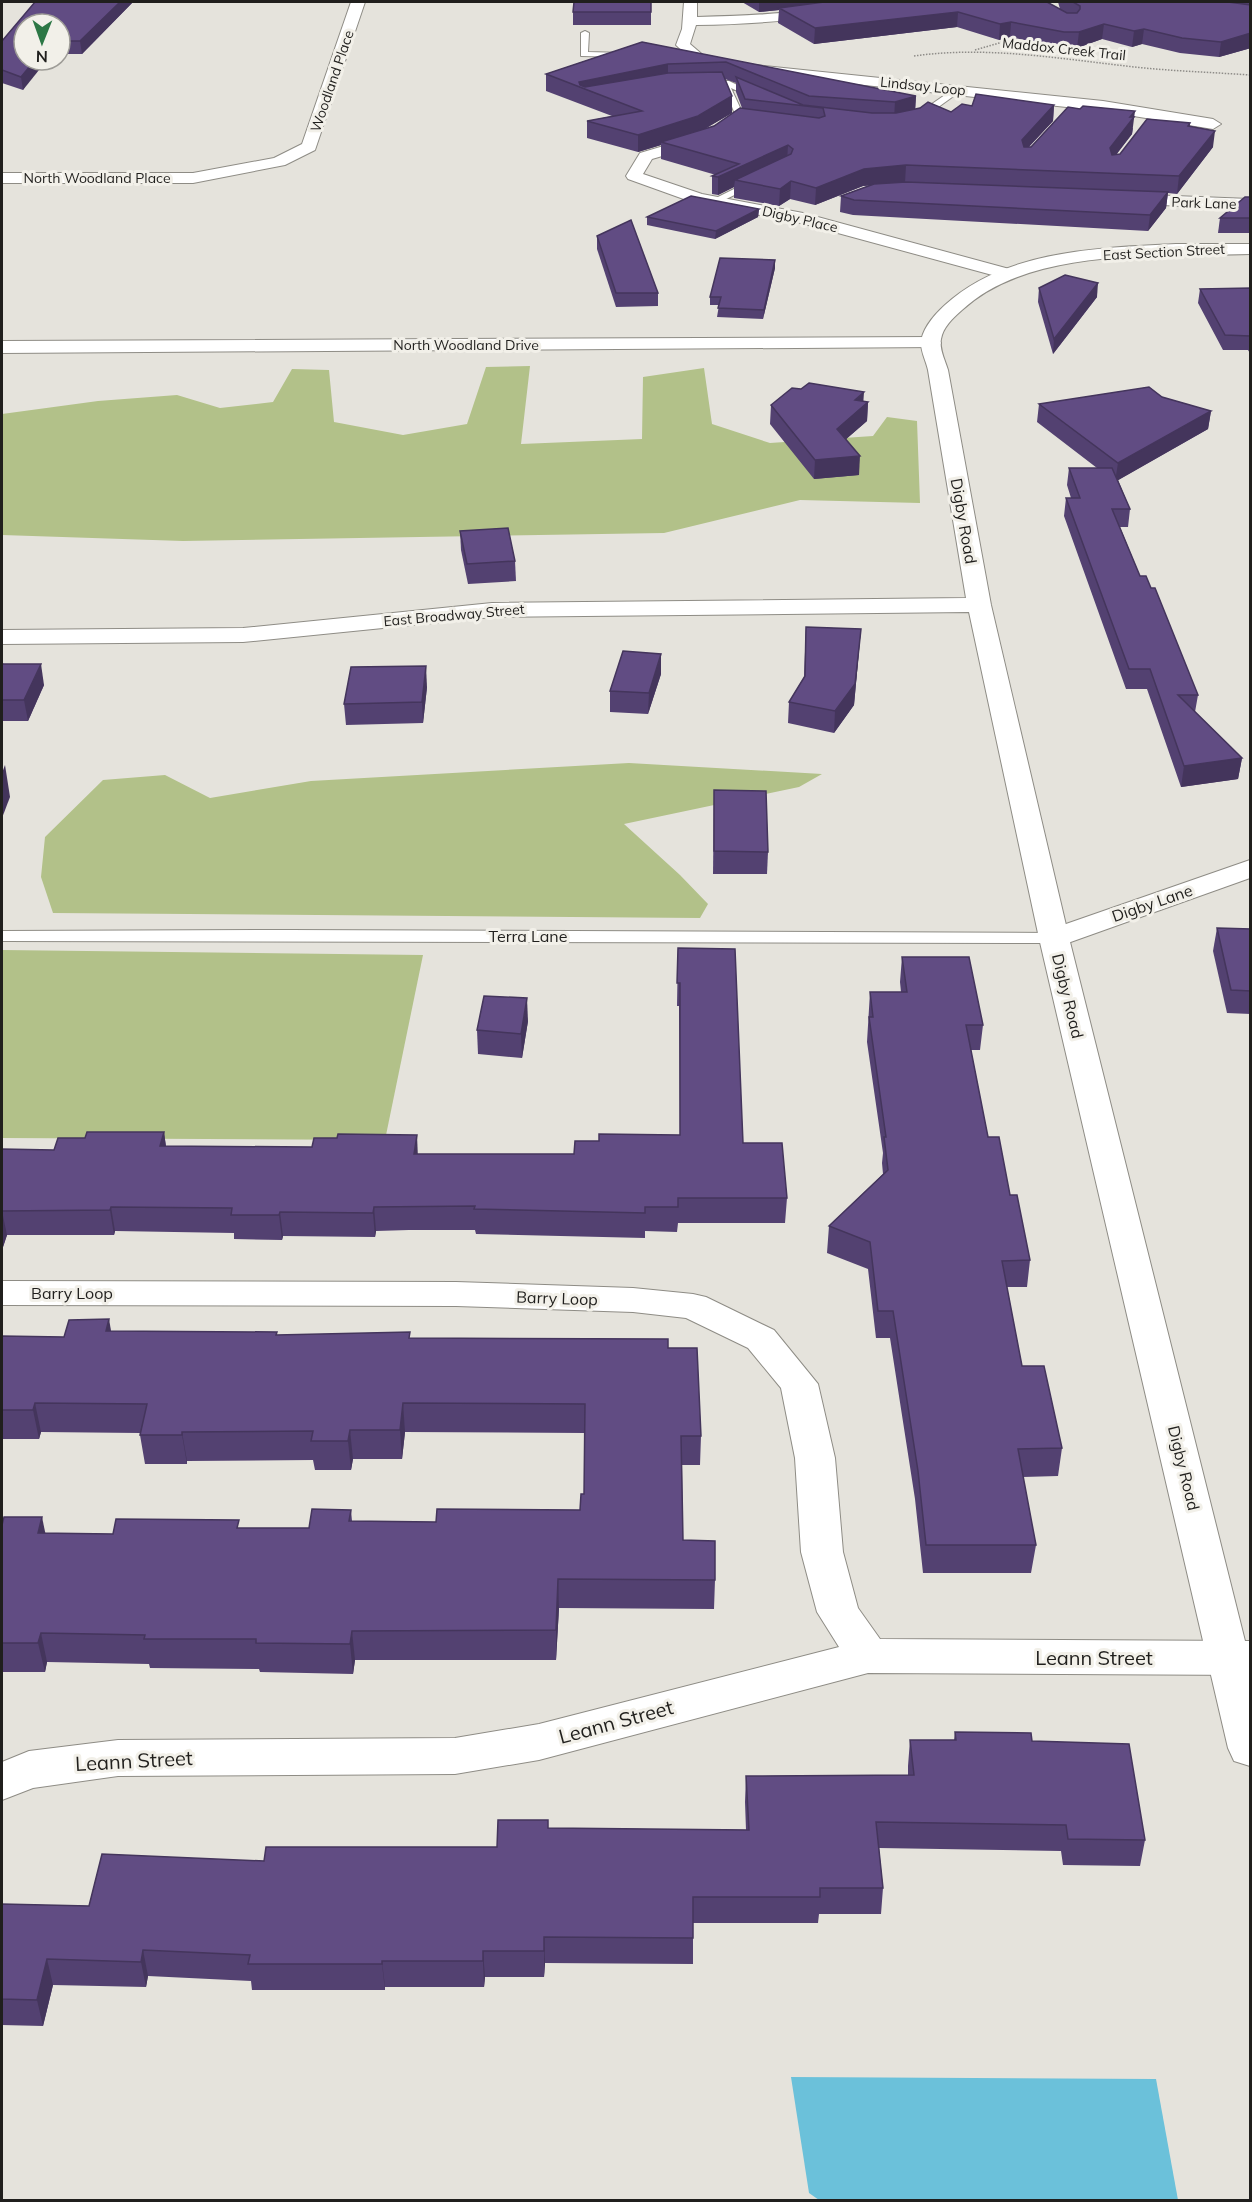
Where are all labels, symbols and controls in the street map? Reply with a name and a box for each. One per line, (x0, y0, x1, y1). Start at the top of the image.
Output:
north arrow (12, 12, 72, 72)
street label: Woodland Place (306, 28, 358, 134)
street label: Maddox Creek Trail (1001, 34, 1127, 64)
text: N (36, 47, 48, 67)
street label: Lindsay Loop (879, 73, 967, 99)
street label: North Woodland Place (23, 169, 171, 187)
street label: Park Lane (1171, 193, 1237, 213)
street label: Digby Place (761, 202, 839, 236)
street label: East Section Street (1103, 240, 1225, 264)
street label: North Woodland Drive (393, 336, 539, 354)
street label: Digby Road (947, 477, 981, 565)
street label: East Broadway Street (383, 600, 525, 630)
street label: Digby Lane (1109, 880, 1195, 926)
street label: Terra Lane (489, 926, 567, 946)
street label: Digby Road (1048, 951, 1088, 1041)
street label: Barry Loop (31, 1283, 113, 1303)
street label: Barry Loop (516, 1287, 598, 1309)
street label: Digby Road (1164, 1423, 1204, 1513)
street label: Leann Street (1035, 1645, 1153, 1670)
street label: Leann Street (556, 1694, 676, 1749)
street label: Leann Street (75, 1745, 193, 1776)

